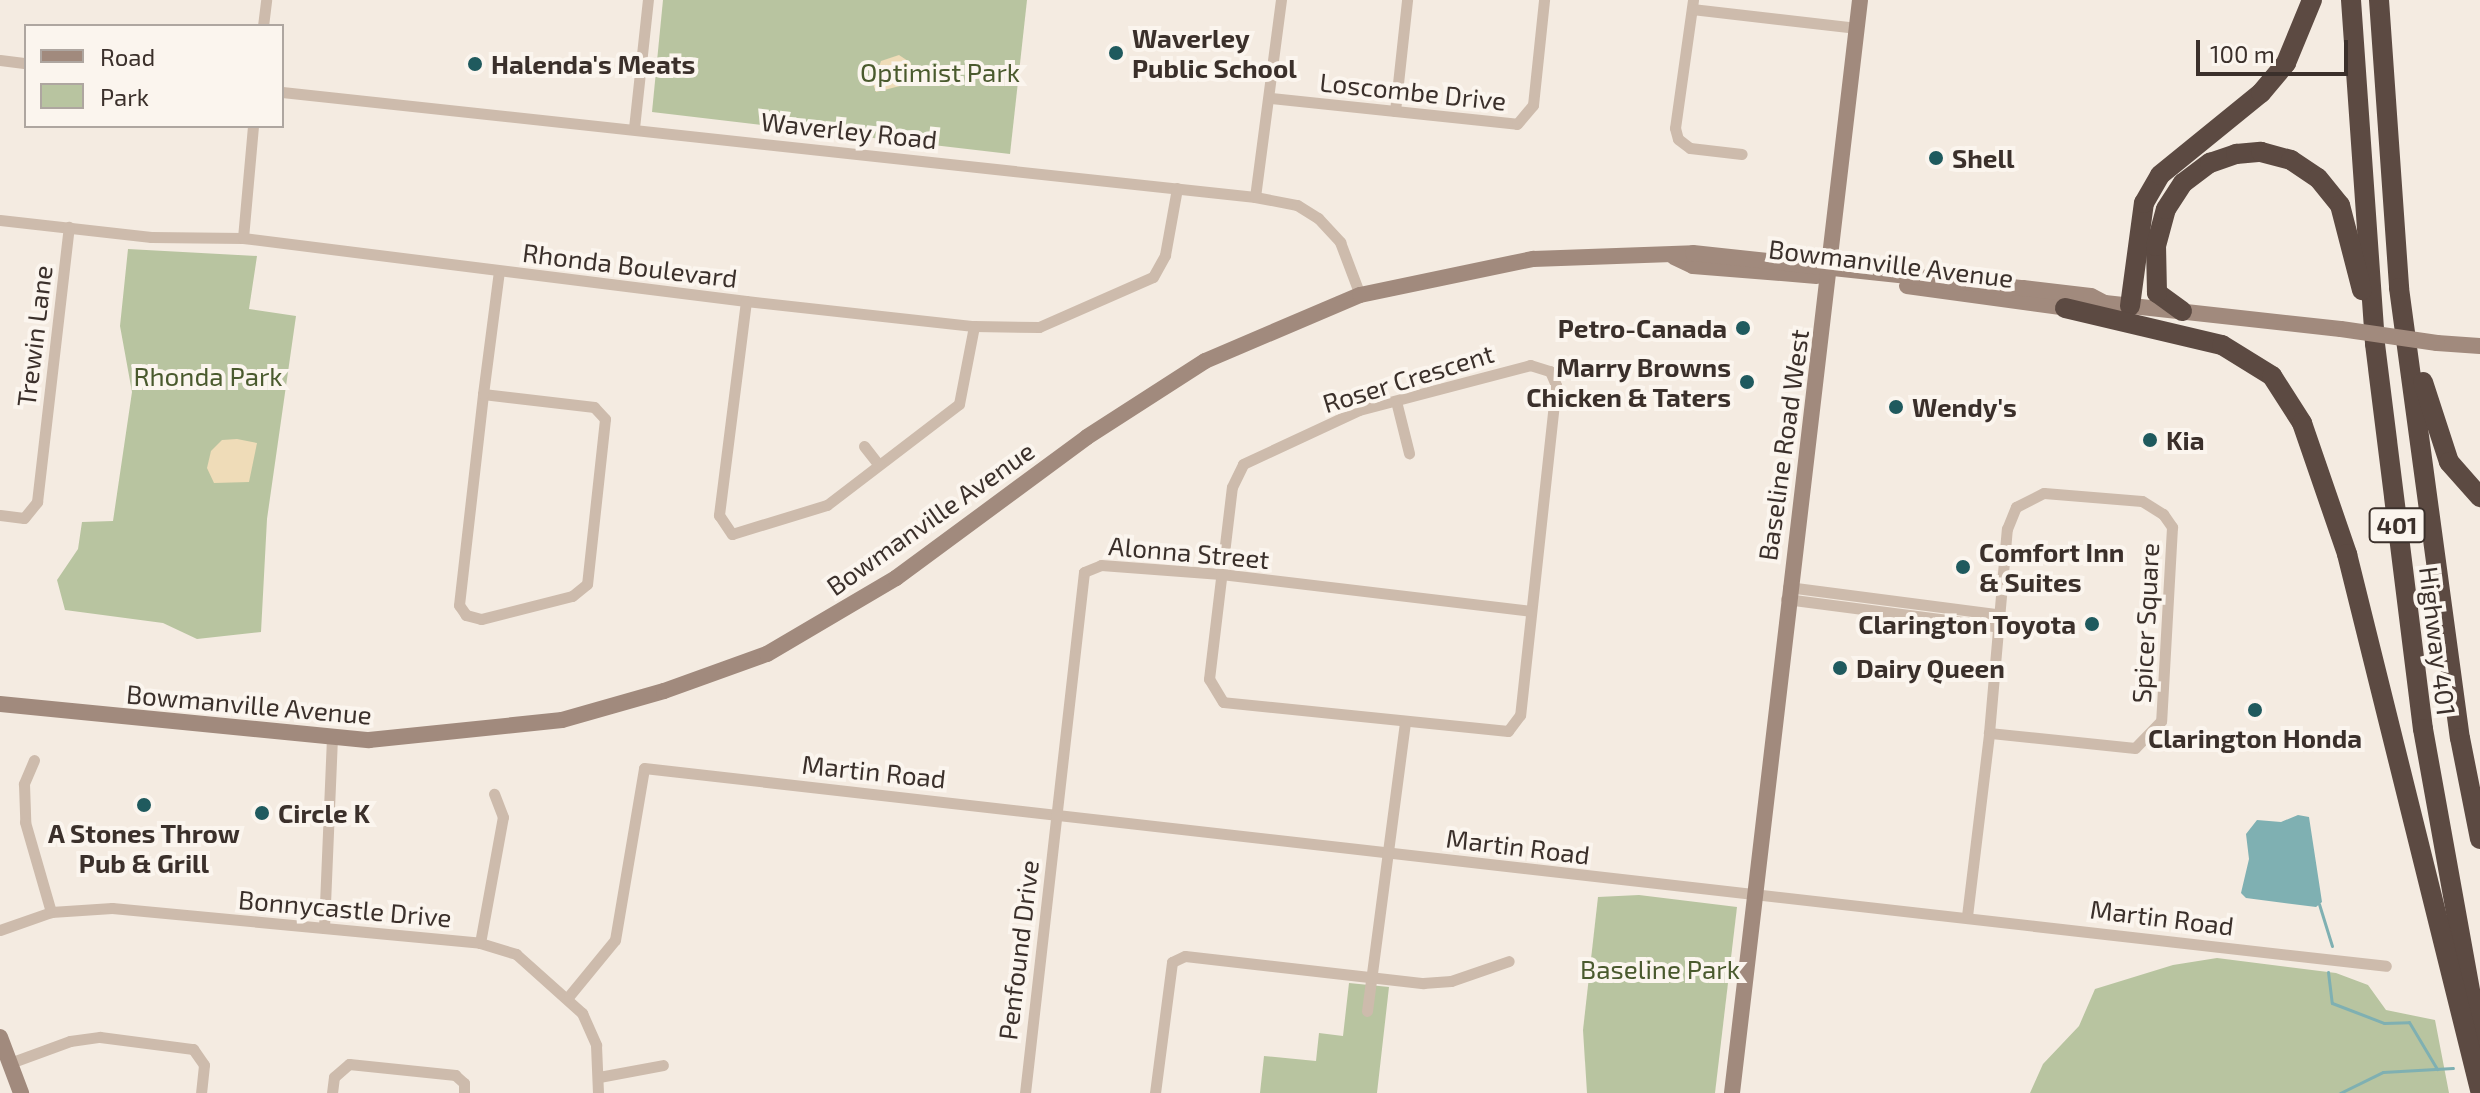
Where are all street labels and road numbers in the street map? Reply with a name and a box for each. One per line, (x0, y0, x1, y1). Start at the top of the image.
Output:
street label: Loscombe Drive (1318, 66, 1508, 116)
street label: Waverley Road (759, 105, 939, 155)
street label: Bowmanville Avenue (1767, 232, 2015, 294)
street label: Rhonda Boulevard (521, 236, 739, 294)
street label: Trewin Lane (10, 264, 58, 408)
street label: Baseline Road West (1751, 327, 1815, 563)
street label: Roser Crescent (1318, 337, 1498, 419)
street label: Bowmanville Avenue (820, 434, 1040, 602)
road number: 401 (2367, 505, 2427, 545)
street label: Alonna Street (1107, 529, 1271, 575)
street label: Spicer Square (2125, 542, 2165, 704)
street label: Highway 401 (2413, 564, 2463, 718)
street label: Bowmanville Avenue (125, 678, 373, 730)
street label: Martin Road (800, 748, 948, 794)
street label: Martin Road (1444, 822, 1592, 870)
street label: Penfound Drive (991, 858, 1045, 1042)
street label: Bonnycastle Drive (237, 883, 453, 933)
street label: Martin Road (2088, 893, 2236, 941)

